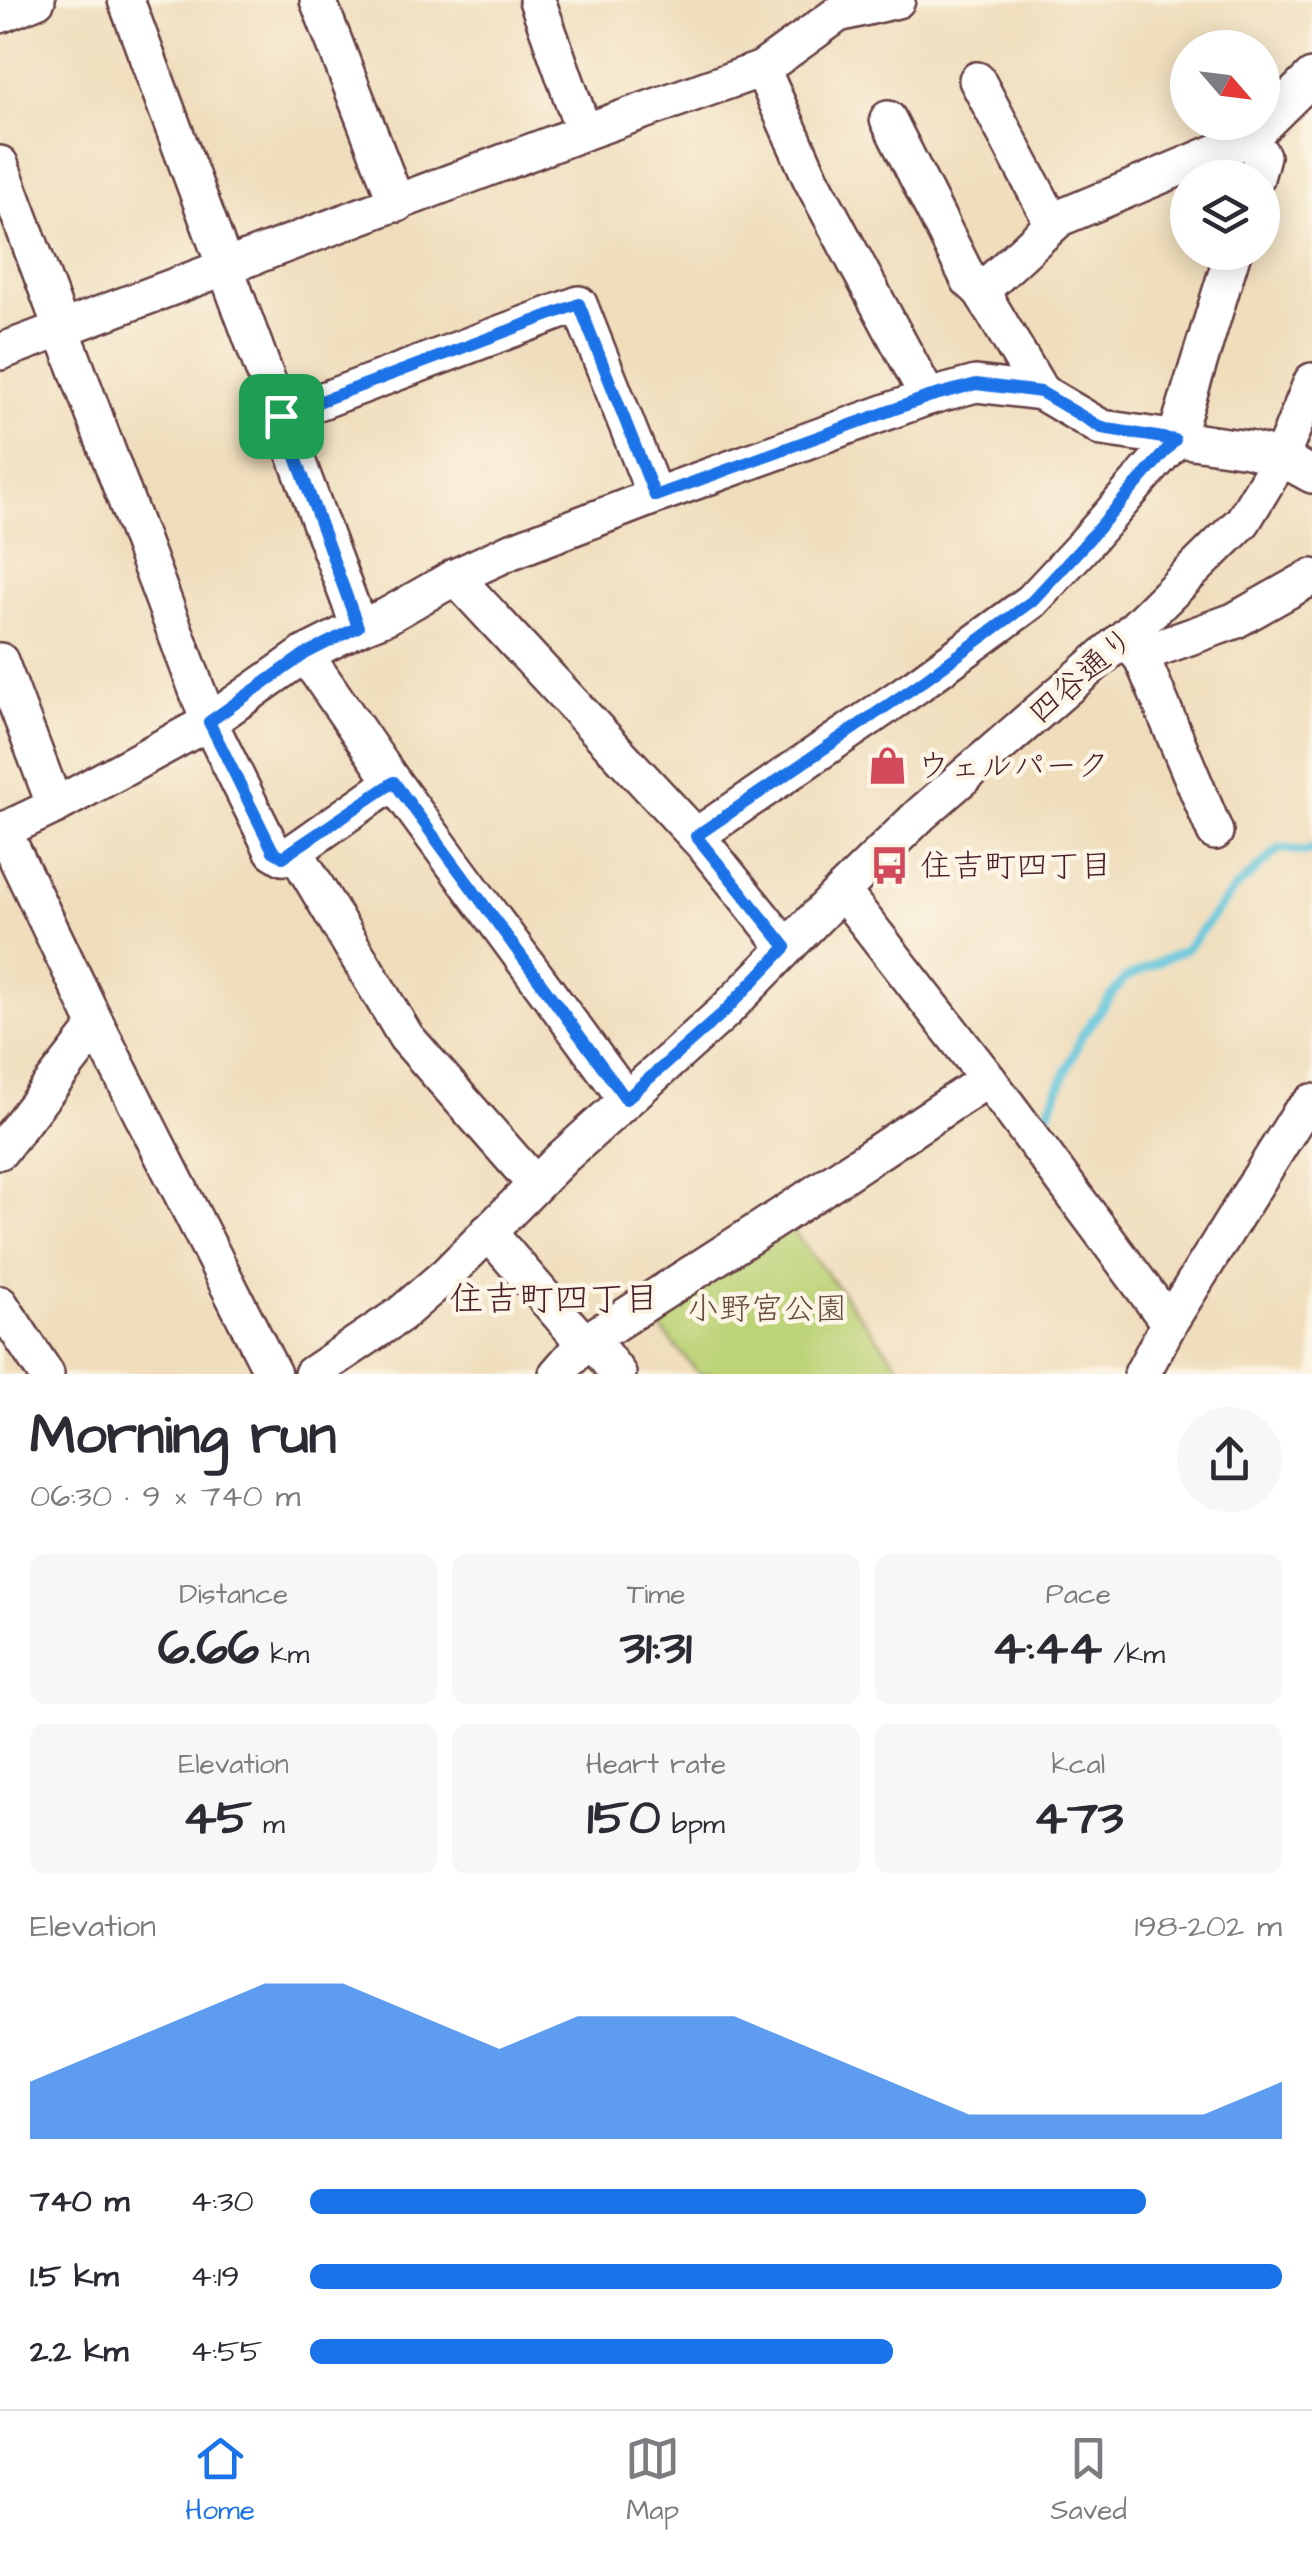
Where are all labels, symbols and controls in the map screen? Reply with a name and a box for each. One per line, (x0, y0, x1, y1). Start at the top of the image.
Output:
north arrow (1170, 30, 1280, 140)
map controls (1170, 30, 1280, 270)
button: layers (1170, 160, 1280, 270)
pin (239, 374, 324, 459)
icon: arrive (254, 389, 309, 444)
street label: 四谷通り (1019, 617, 1145, 735)
shop icon: ウェルパーク (866, 744, 908, 786)
place label: ウェルパーク (917, 744, 1109, 789)
bus stop icon: 住吉町四丁目 (869, 844, 911, 886)
place label: 住吉町四丁目 (920, 844, 1112, 889)
district label: 住吉町四丁目 (449, 1275, 659, 1324)
park label: 小野宮公園 (687, 1287, 847, 1332)
text: Morning run (30, 1398, 336, 1474)
button: share (1177, 1407, 1282, 1512)
text: 06:30 · 9 × 740 m (30, 1474, 300, 1519)
text: Distance (179, 1575, 288, 1614)
text: Time (627, 1575, 685, 1614)
text: Pace (1046, 1575, 1111, 1614)
text: 6.66 (158, 1614, 259, 1683)
text: 31:31 (620, 1614, 692, 1683)
text: 4:44 (992, 1614, 1102, 1683)
text: km (259, 1635, 309, 1674)
text: /km (1102, 1635, 1165, 1674)
text: Elevation (179, 1745, 289, 1784)
text: Heart rate (586, 1745, 726, 1784)
text: kcal (1052, 1745, 1105, 1784)
text: 45 (182, 1784, 252, 1853)
text: 150 (587, 1784, 661, 1853)
text: 473 (1033, 1784, 1123, 1853)
text: m (252, 1805, 285, 1844)
text: bpm (661, 1805, 725, 1844)
text: Elevation (30, 1904, 156, 1949)
text: 198–202 m (1134, 1904, 1282, 1949)
text: 740 m (30, 2179, 129, 2224)
text: 4:30 (190, 2179, 254, 2224)
text: 1.5 km (30, 2254, 119, 2299)
text: 4:19 (190, 2254, 239, 2299)
text: 2.2 km (30, 2329, 129, 2374)
text: 4:55 (190, 2329, 262, 2374)
tab: Home (185, 2431, 255, 2530)
tab: Map (625, 2431, 680, 2530)
tab: Saved (1051, 2431, 1127, 2530)

